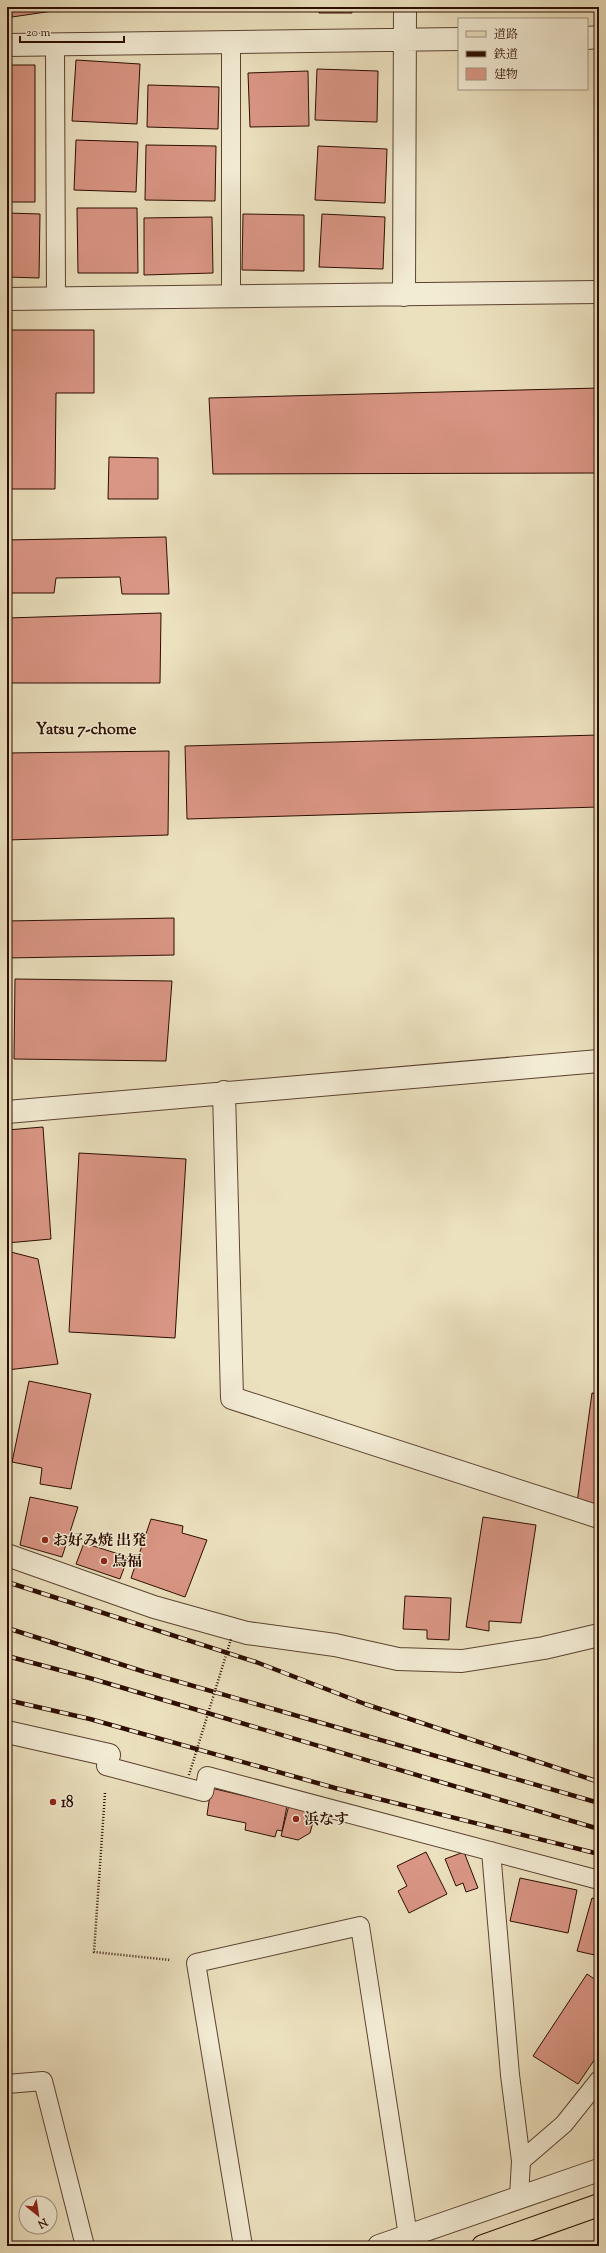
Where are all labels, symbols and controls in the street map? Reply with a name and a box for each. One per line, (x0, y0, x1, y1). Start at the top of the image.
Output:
scale bar (20, 18, 124, 44)
legend (458, 18, 588, 90)
text: 20 m (26, 24, 51, 42)
text: 道路 (494, 26, 518, 44)
text: 鉄道 (493, 46, 518, 64)
text: 建物 (494, 66, 518, 84)
district label: Yatsu 7-chome (36, 719, 137, 742)
place label: お好み焼 出発 (53, 1531, 146, 1552)
marker: お好み焼 出発 (40, 1535, 50, 1545)
place label: 鳥福 (112, 1552, 142, 1573)
marker: 鳥福 (99, 1556, 109, 1566)
place label: 18 (61, 1793, 74, 1814)
marker: 18 (48, 1797, 58, 1807)
place label: 浜なす (304, 1810, 349, 1831)
marker: 浜なす (291, 1814, 301, 1824)
north arrow (18, 2195, 58, 2235)
text: N (35, 2213, 51, 2232)

